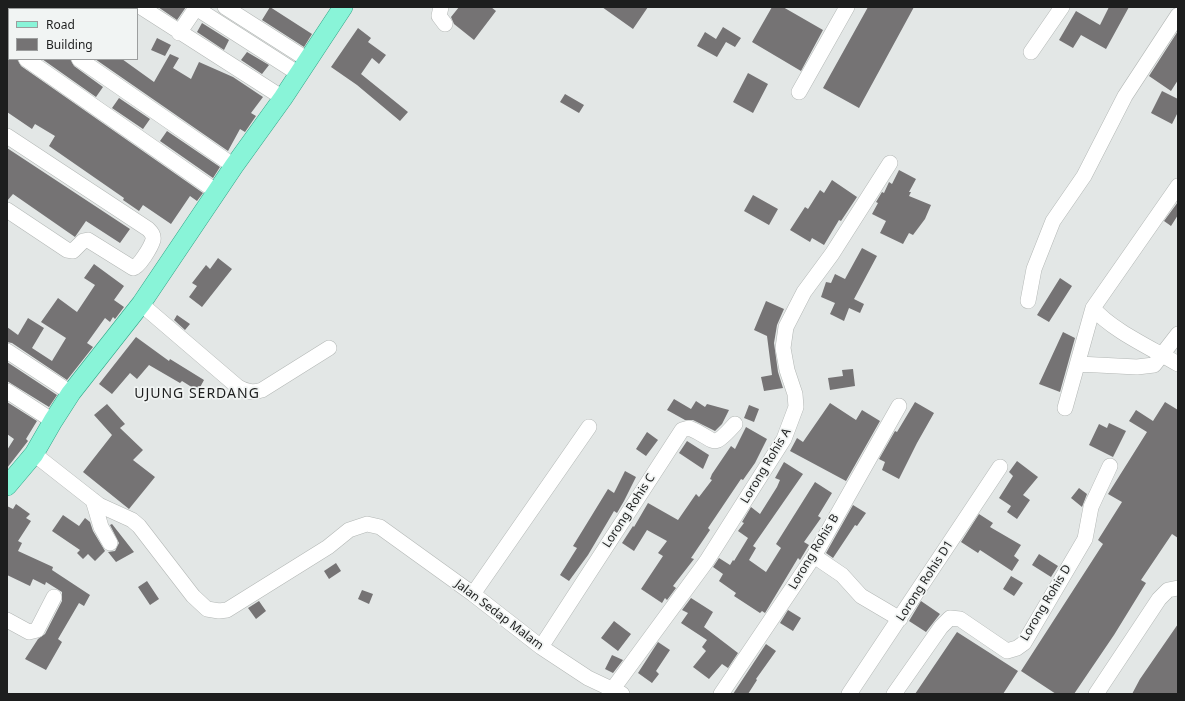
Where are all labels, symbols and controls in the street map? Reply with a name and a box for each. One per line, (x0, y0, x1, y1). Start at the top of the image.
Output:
legend (8, 8, 138, 60)
text: Road (46, 16, 75, 33)
text: Building (46, 36, 93, 53)
district label: UJUNG SERDANG (134, 386, 260, 402)
street label: Lorong Rohis A (738, 426, 794, 506)
street label: Lorong Rohis C (600, 471, 658, 551)
street label: Lorong Rohis B (786, 512, 842, 592)
street label: Lorong Rohis D1 (894, 538, 956, 624)
street label: Lorong Rohis D (1018, 562, 1074, 644)
street label: Jalan Sedap Malam (452, 577, 546, 653)

